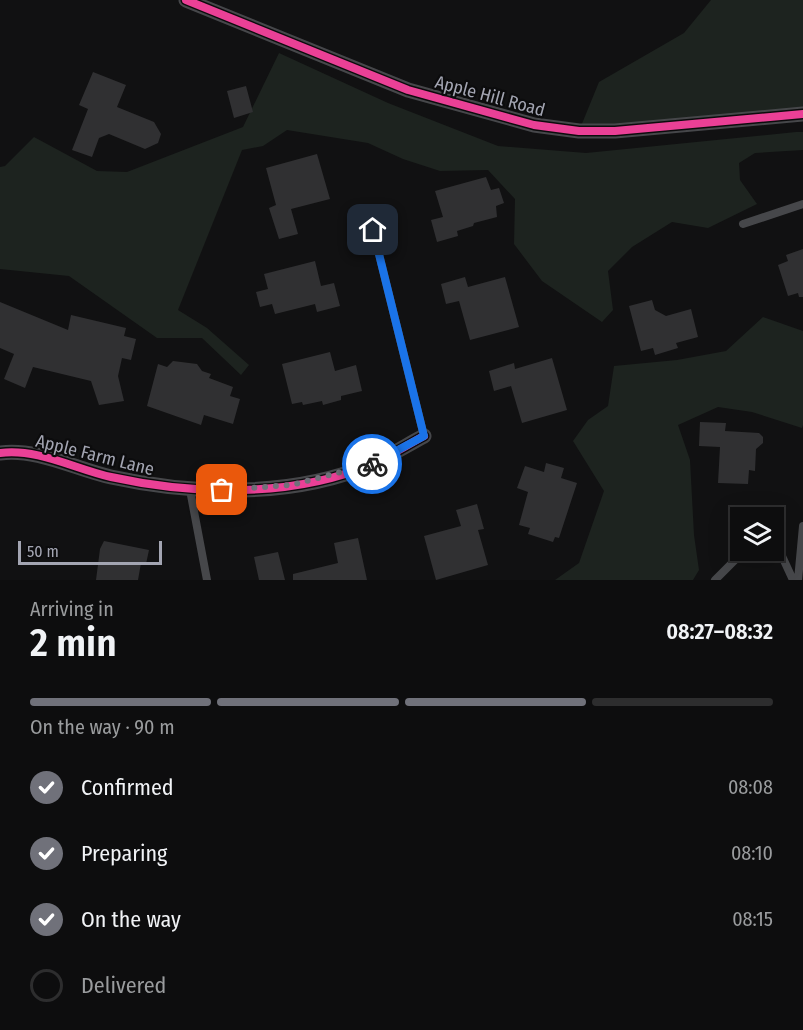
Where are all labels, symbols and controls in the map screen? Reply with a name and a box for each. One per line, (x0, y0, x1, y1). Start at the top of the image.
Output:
street label: Apple Hill Road (433, 71, 547, 121)
pin (347, 204, 398, 255)
icon: home (356, 213, 389, 246)
street label: Apple Farm Lane (33, 430, 157, 480)
courier (342, 434, 402, 494)
icon: bike (356, 448, 389, 481)
pin (196, 464, 247, 515)
icon: bag (205, 473, 238, 506)
map controls (730, 507, 784, 561)
button: layers (730, 507, 784, 561)
scale bar (18, 538, 162, 566)
text: 50 m (27, 542, 59, 561)
text: Arriving in (30, 597, 114, 621)
text: 08:27–08:32 (666, 618, 773, 645)
text: 2 min (30, 620, 117, 666)
text: On the way · 90 m (30, 715, 175, 739)
icon: check (30, 771, 63, 804)
text: Confirmed (81, 774, 174, 801)
text: 08:08 (728, 775, 773, 799)
icon: check (30, 837, 63, 870)
text: Preparing (81, 840, 167, 867)
text: 08:10 (731, 841, 773, 865)
icon: check (30, 903, 63, 936)
text: On the way (81, 906, 181, 933)
text: 08:15 (732, 907, 773, 931)
text: Delivered (81, 972, 166, 999)

